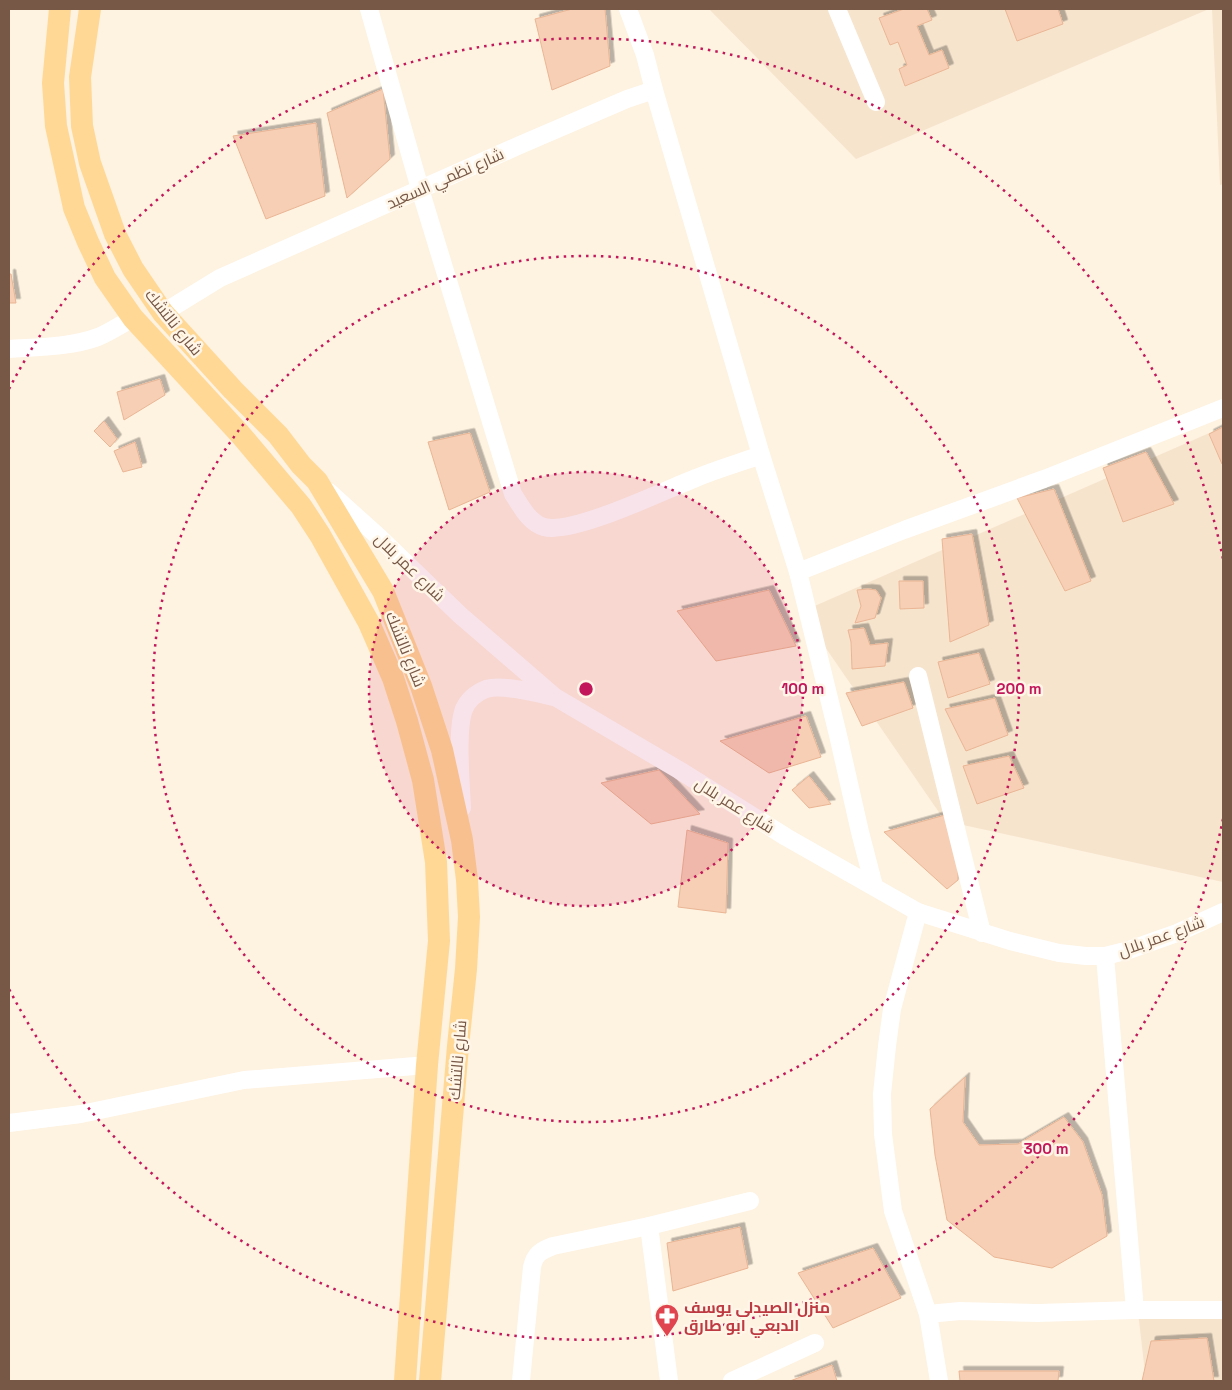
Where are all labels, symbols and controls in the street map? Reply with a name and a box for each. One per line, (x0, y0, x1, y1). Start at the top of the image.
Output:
street label: شارع نظمي السعيد (383, 143, 508, 216)
street label: شارع نالتشك (139, 285, 207, 361)
street label: شارع عمر بلال (369, 529, 449, 607)
street label: شارع نالتشك (380, 608, 430, 691)
text: 100 m (782, 679, 824, 698)
text: 200 m (997, 679, 1041, 698)
centre of rings (577, 680, 595, 698)
street label: شارع عمر بلال (690, 773, 778, 839)
street label: شارع عمر بلال (1115, 911, 1207, 963)
street label: شارع نالتشك (444, 1019, 472, 1101)
text: 300 m (1023, 1139, 1069, 1158)
place label: منزل الصيدلي يوسف الدبعي ابو طارق (684, 1297, 830, 1338)
pharmacy icon: منزل الصيدلي يوسف الدبعي ابو طارق (654, 1303, 680, 1337)

